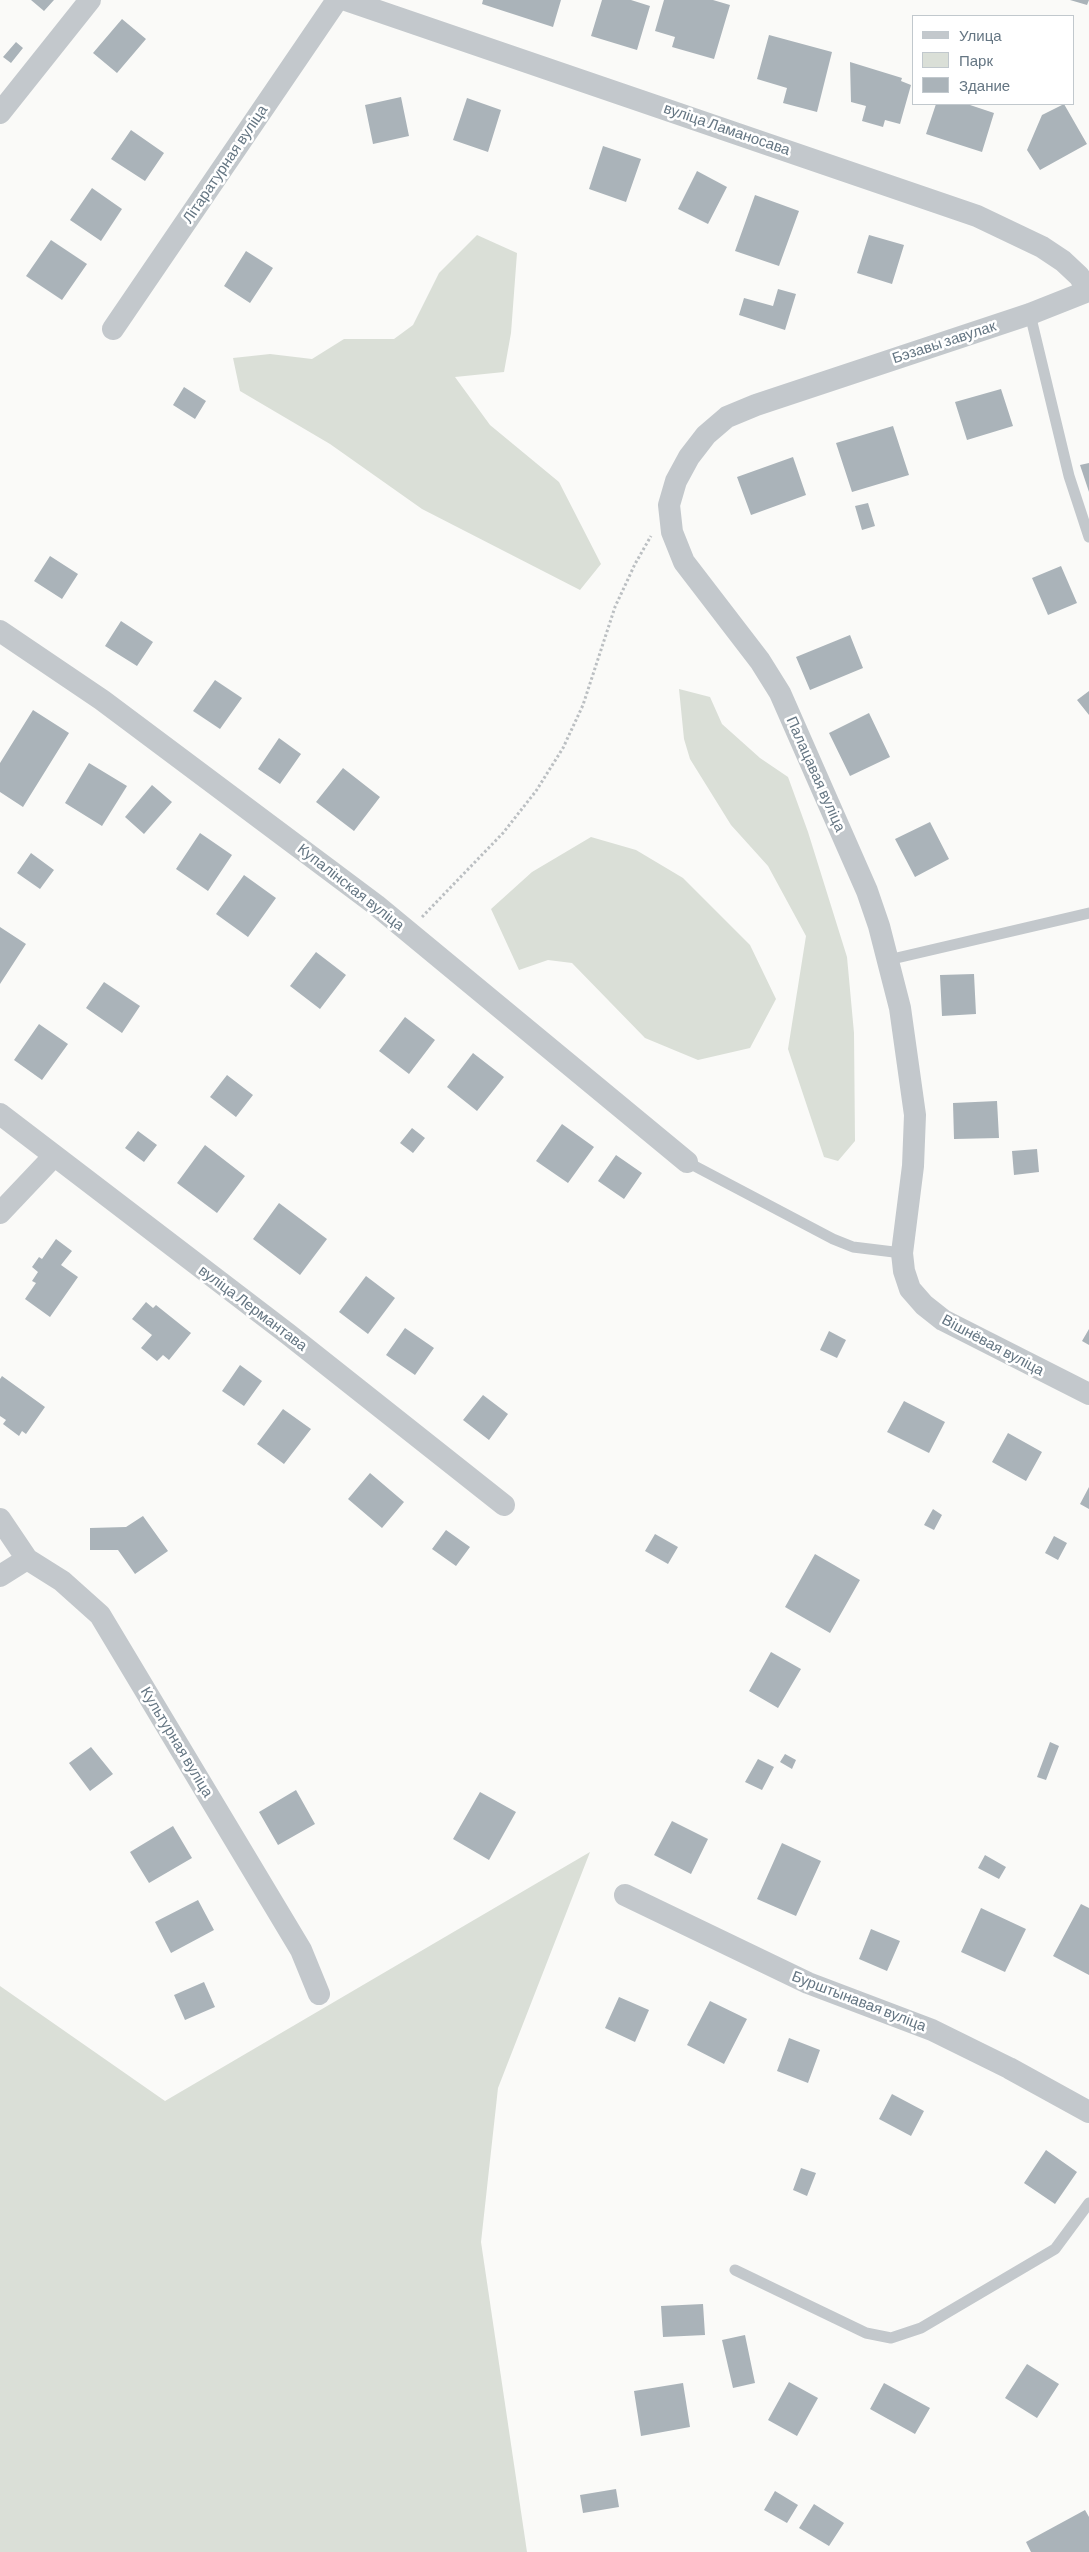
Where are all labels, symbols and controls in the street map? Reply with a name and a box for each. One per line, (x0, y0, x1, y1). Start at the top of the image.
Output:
legend (912, 15, 1074, 105)
text: Улица (959, 26, 1002, 44)
text: Парк (959, 51, 993, 69)
text: Здание (959, 76, 1010, 94)
street label: вуліца Ламаносава (662, 99, 792, 159)
street label: Літаратурная вуліца (179, 101, 271, 227)
street label: Бэзавы завулак (890, 317, 998, 367)
street label: Палацавая вуліца (783, 714, 849, 834)
street label: Купалінская вуліца (294, 840, 408, 934)
street label: вуліца Лермантава (195, 1261, 311, 1355)
street label: Вішнёвая вуліца (939, 1311, 1047, 1379)
street label: Культурная вуліца (137, 1684, 217, 1800)
street label: Бурштынавая вуліца (789, 1967, 929, 2035)

